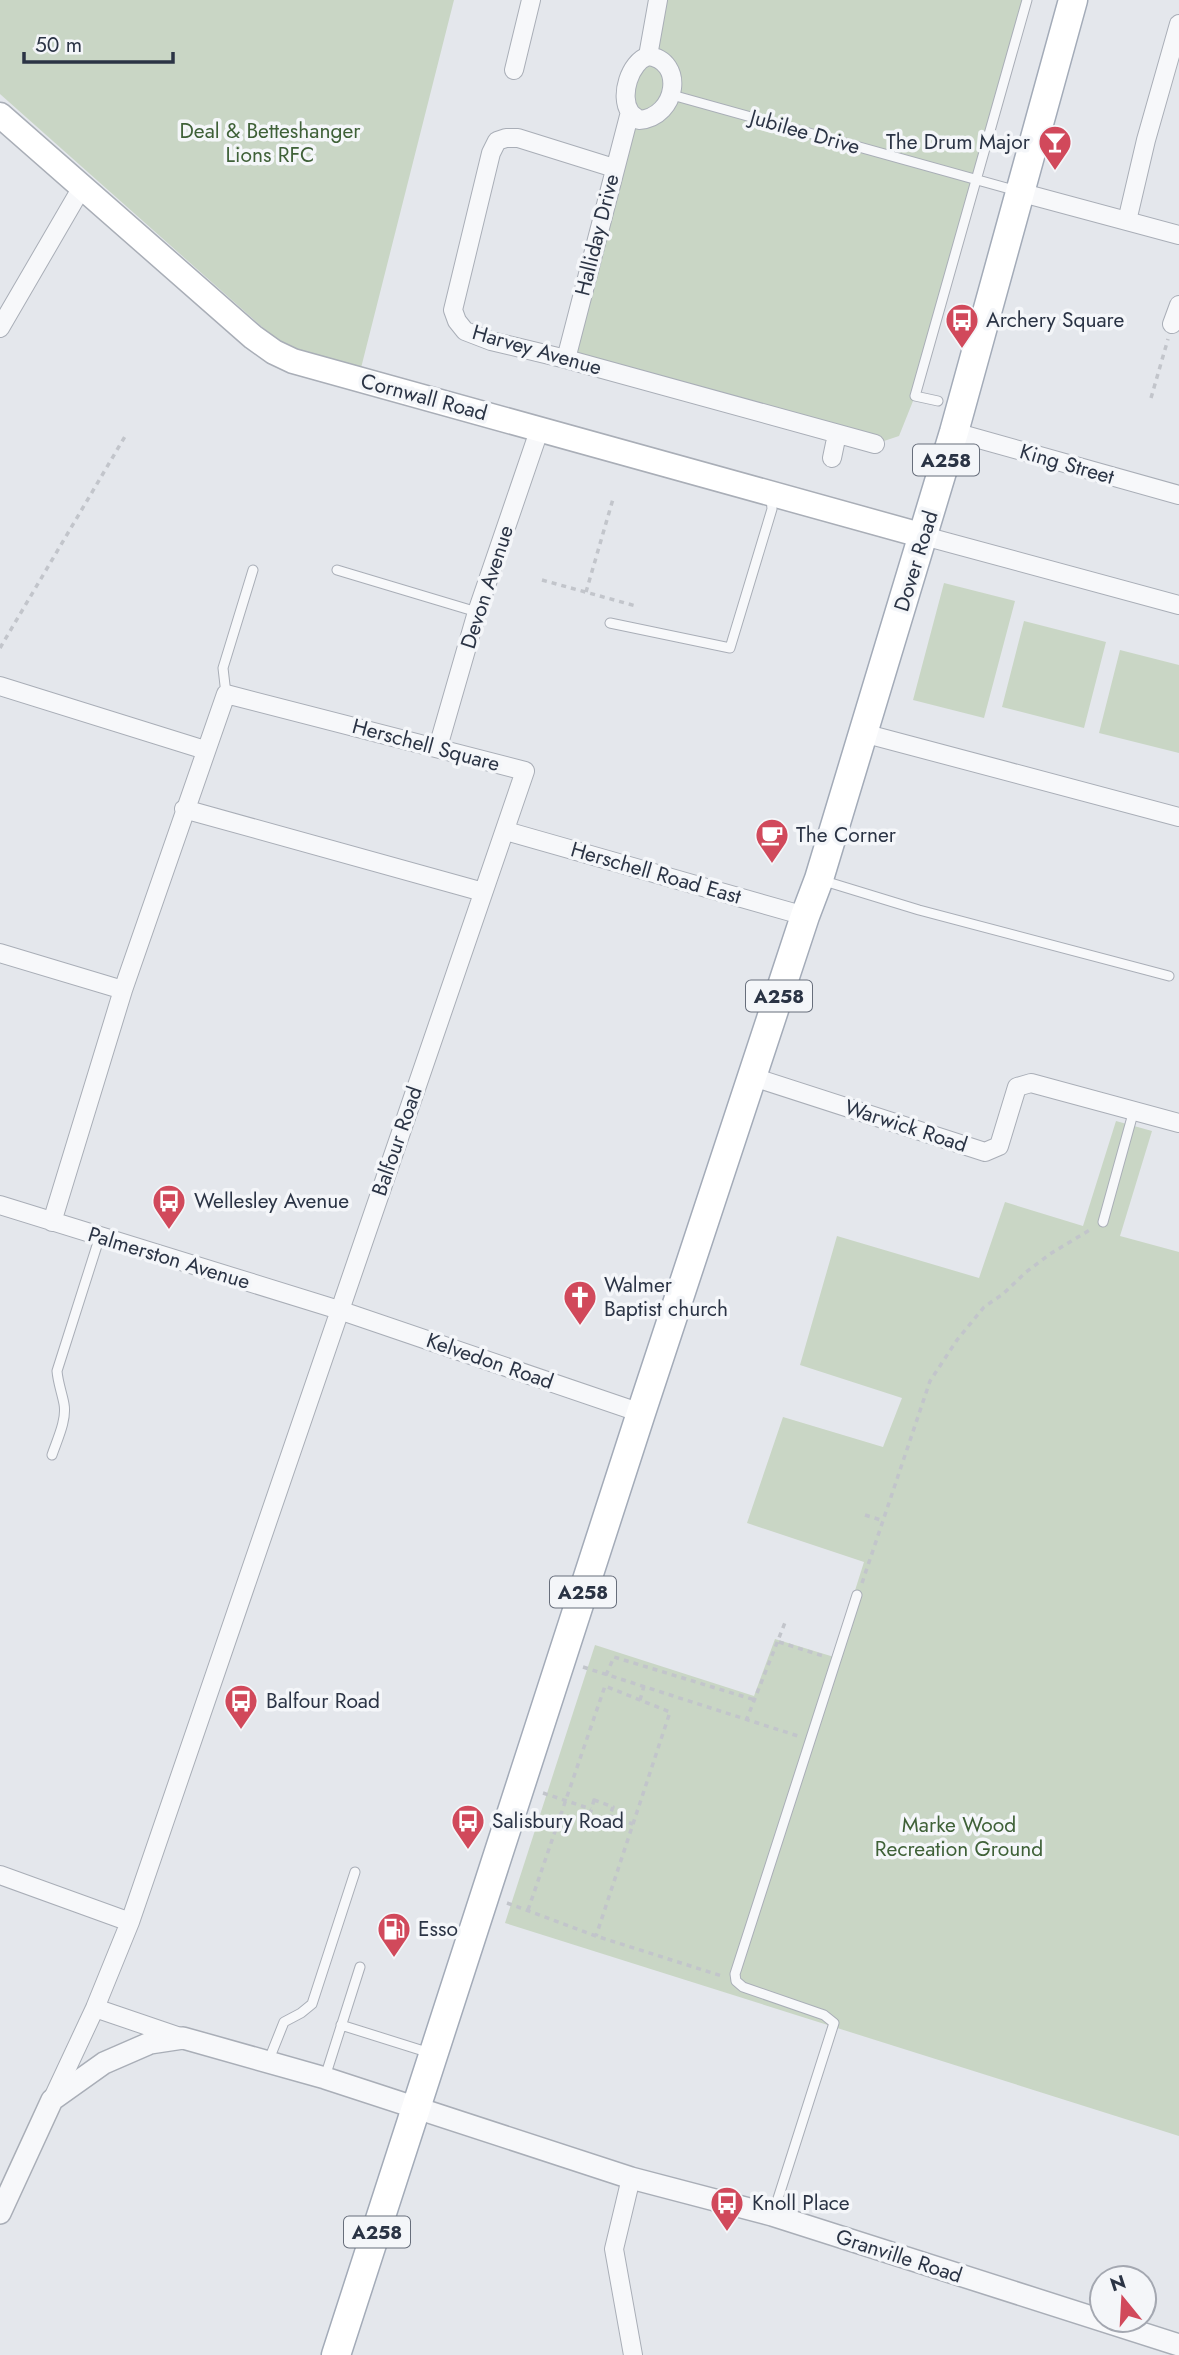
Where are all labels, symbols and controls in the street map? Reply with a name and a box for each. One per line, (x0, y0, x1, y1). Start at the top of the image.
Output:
scale bar (24, 21, 173, 65)
text: 50 m (35, 30, 82, 60)
street label: Jubilee Drive (744, 101, 864, 162)
park label: Deal & Betteshanger Lions RFC (180, 116, 361, 170)
bar icon: The Drum Major (1036, 123, 1074, 172)
place label: The Drum Major (886, 127, 1031, 157)
street label: Halliday Drive (567, 171, 627, 299)
bus stop icon: Archery Square (943, 301, 981, 350)
place label: Archery Square (986, 305, 1124, 335)
street label: Harvey Avenue (469, 317, 605, 383)
street label: Cornwall Road (358, 366, 490, 428)
street label: King Street (1016, 436, 1118, 492)
road number: A258 (913, 444, 979, 475)
street label: Dover Road (886, 507, 946, 615)
street label: Devon Avenue (453, 521, 521, 652)
street label: Herschell Square (349, 711, 503, 779)
cafe icon: The Corner (753, 816, 791, 865)
place label: The Corner (796, 820, 897, 850)
street label: Herschell Road East (567, 834, 745, 912)
road number: A258 (746, 980, 812, 1012)
street label: Balfour Road (364, 1082, 430, 1200)
street label: Warwick Road (841, 1092, 971, 1160)
bus stop icon: Wellesley Avenue (150, 1182, 188, 1231)
place label: Wellesley Avenue (194, 1186, 349, 1216)
street label: Palmerston Avenue (84, 1219, 254, 1297)
place label: Walmer Baptist church (604, 1270, 728, 1324)
church icon: Walmer Baptist church (561, 1278, 599, 1327)
street label: Kelvedon Road (422, 1325, 558, 1397)
road number: A258 (550, 1576, 616, 1608)
bus stop icon: Balfour Road (222, 1682, 260, 1731)
place label: Balfour Road (266, 1686, 380, 1716)
bus stop icon: Salisbury Road (449, 1802, 487, 1851)
place label: Salisbury Road (492, 1806, 624, 1836)
park label: Marke Wood Recreation Ground (875, 1810, 1043, 1864)
fuel station icon: Esso (375, 1910, 413, 1959)
place label: Esso (418, 1914, 458, 1944)
bus stop icon: Knoll Place (708, 2184, 746, 2233)
place label: Knoll Place (752, 2188, 850, 2218)
road number: A258 (344, 2216, 410, 2248)
street label: Granville Road (832, 2221, 966, 2291)
north arrow (1088, 2264, 1158, 2334)
text: N (1107, 2268, 1129, 2298)

